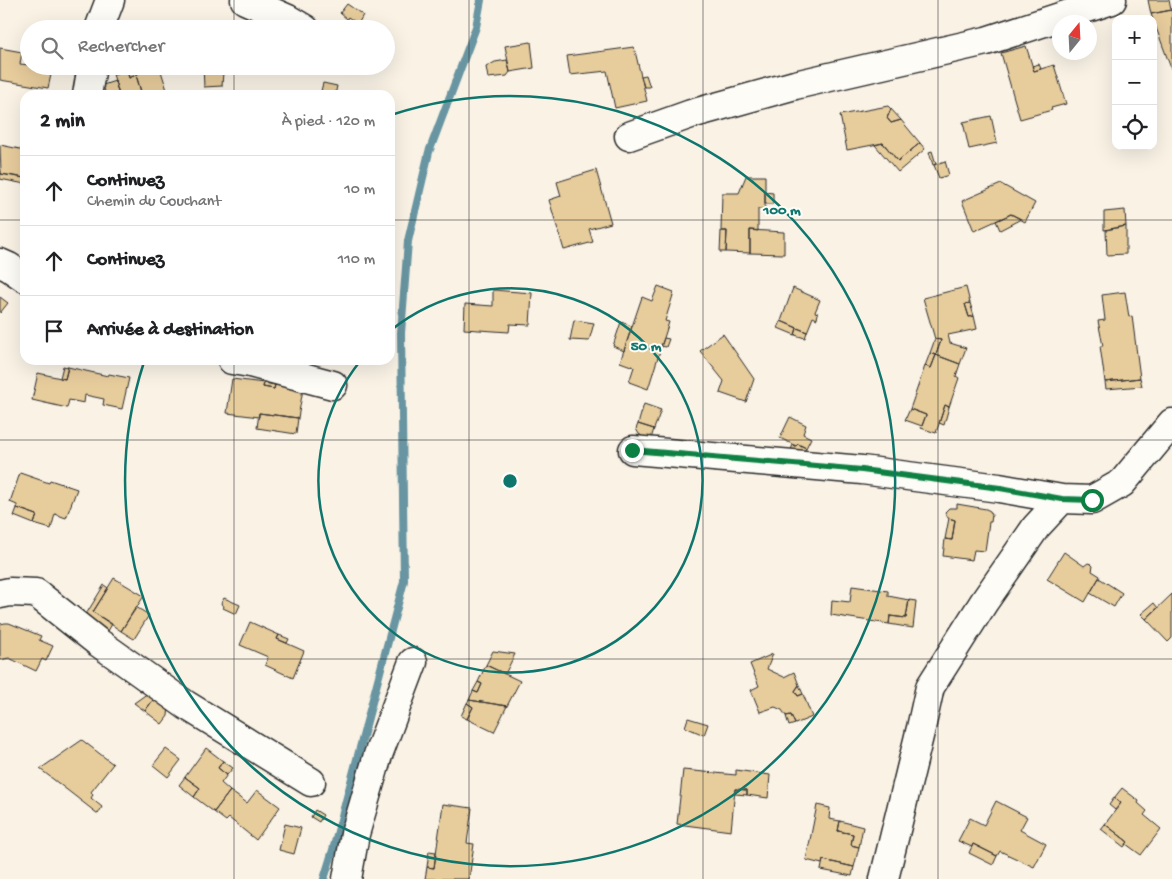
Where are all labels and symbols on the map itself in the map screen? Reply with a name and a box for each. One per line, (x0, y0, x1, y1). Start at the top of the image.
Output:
north arrow (1052, 15, 1097, 60)
text: 100 m (762, 202, 801, 220)
text: 50 m (631, 338, 662, 356)
route end (621, 439, 644, 462)
centre of rings (501, 472, 519, 490)
route start (1081, 489, 1104, 512)

